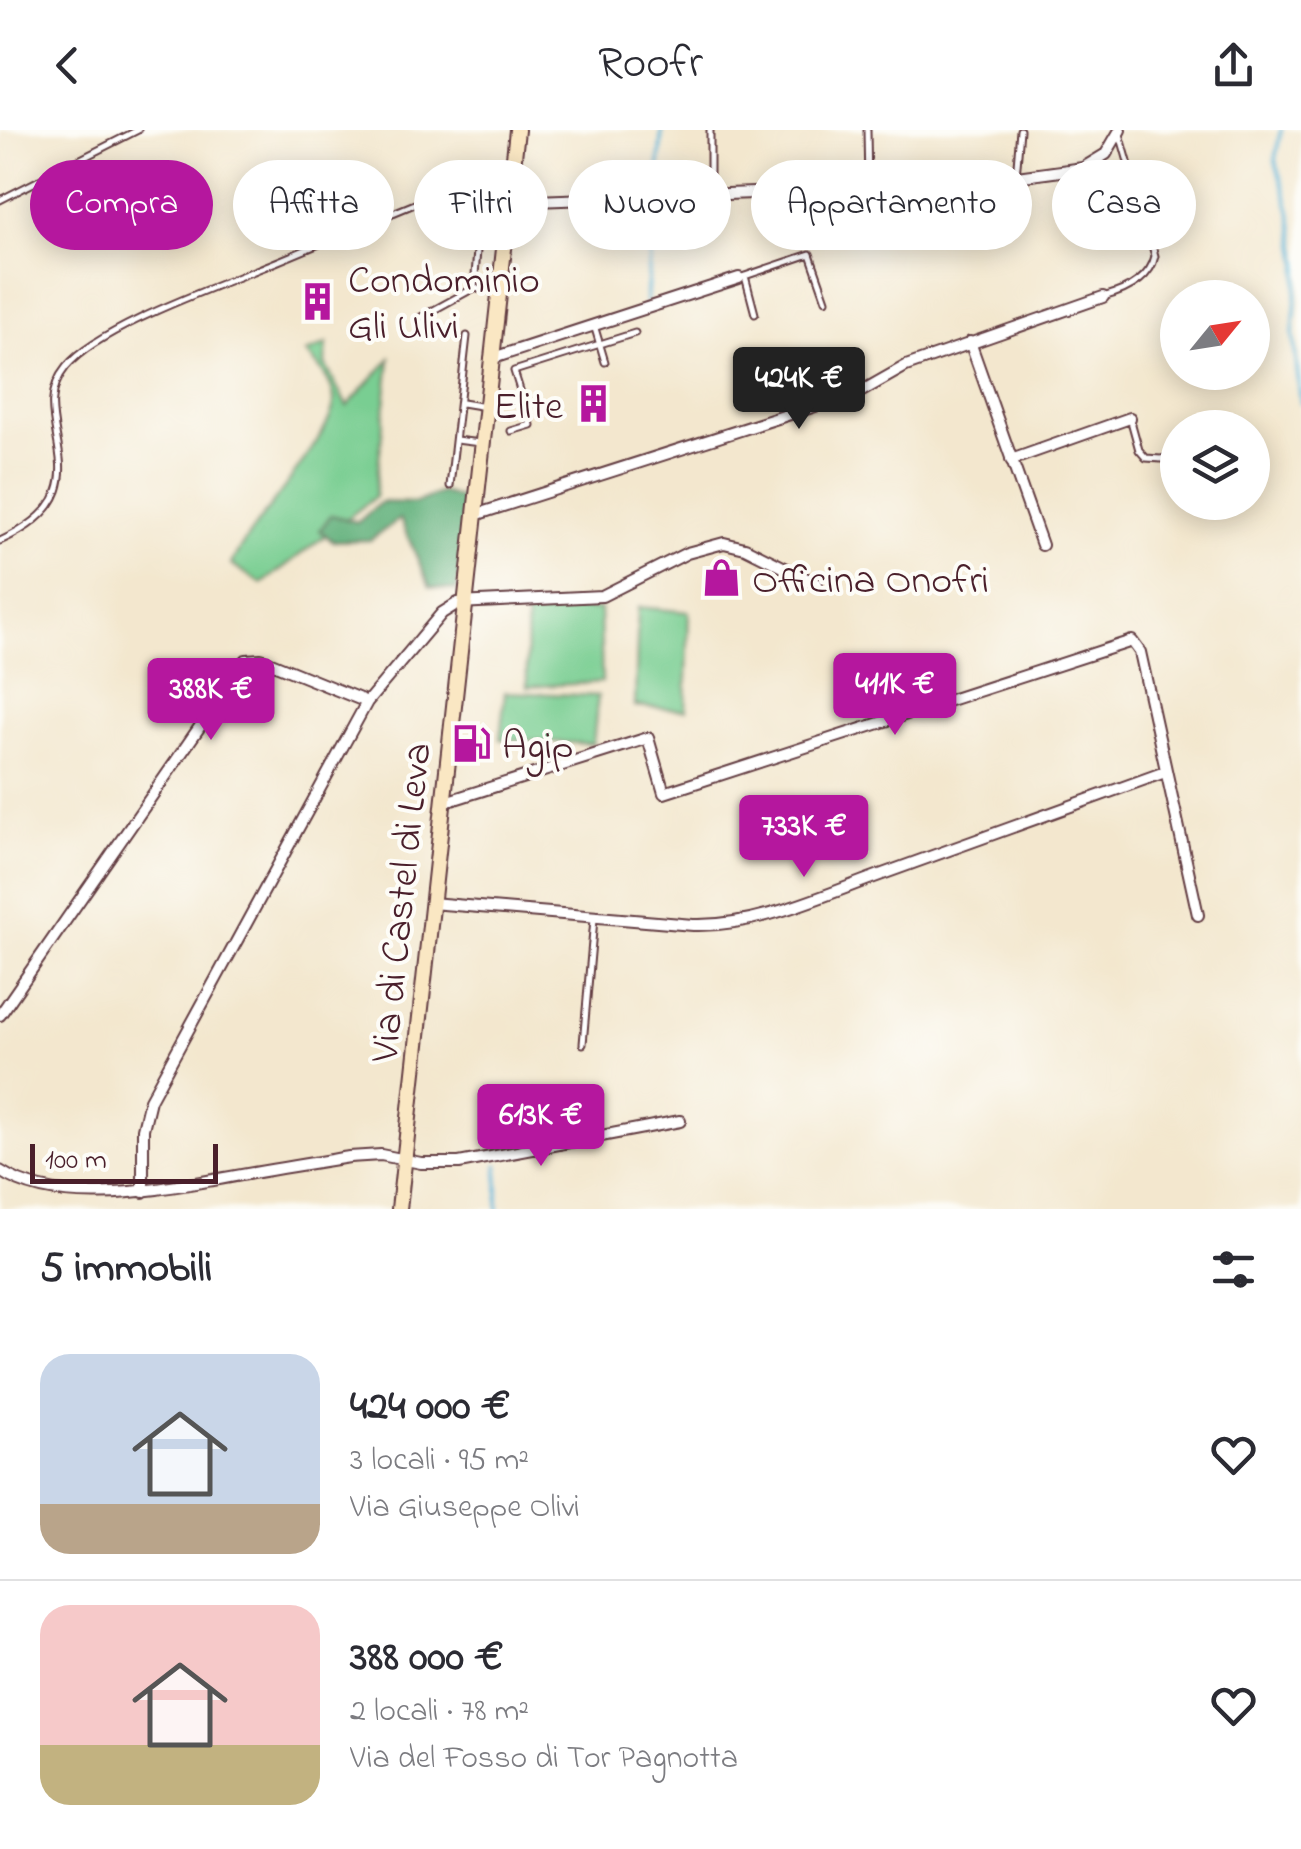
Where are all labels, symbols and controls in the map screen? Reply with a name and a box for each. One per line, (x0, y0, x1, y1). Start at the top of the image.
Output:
text: Roofr (598, 32, 703, 98)
icon: back (40, 38, 95, 93)
icon: share (1206, 38, 1261, 93)
chip: Compra (30, 160, 213, 250)
chip: Affitta (233, 160, 394, 250)
chip: Filtri (414, 160, 548, 250)
chip: Nuovo (568, 160, 731, 250)
chip: Appartamento (751, 160, 1032, 250)
chip: Casa (1052, 160, 1196, 250)
place label: Condominio Gli Ulivi (348, 253, 540, 358)
building icon: Condominio Gli Ulivi (297, 280, 339, 322)
north arrow (1160, 280, 1270, 390)
map controls (1160, 280, 1270, 520)
pin: 424K € (718, 347, 880, 432)
text: 424K € (755, 356, 843, 403)
place label: Elite (493, 379, 563, 438)
building icon: Elite (572, 383, 614, 425)
button: layers (1160, 410, 1270, 520)
place label: Officina Onofri (752, 553, 989, 612)
shop icon: Officina Onofri (701, 557, 743, 599)
pin: 411K € (814, 653, 976, 738)
pin: 388K € (130, 658, 292, 743)
text: 411K € (855, 662, 935, 709)
text: 388K € (169, 667, 253, 714)
place label: Agip (502, 719, 574, 778)
fuel station icon: Agip (451, 723, 493, 765)
street label: Via di Castel di Leva (357, 740, 450, 1066)
pin: 733K € (723, 795, 885, 880)
text: 733K € (761, 804, 847, 851)
pin: 613K € (460, 1084, 622, 1169)
text: 613K € (499, 1093, 583, 1140)
scale bar (30, 1139, 218, 1184)
text: 100 m (45, 1141, 107, 1182)
text: 5 immobili (40, 1239, 212, 1300)
icon: filters (1206, 1242, 1261, 1297)
text: 424 000 € (350, 1377, 510, 1438)
icon: home (120, 1394, 240, 1514)
icon: heart (1206, 1427, 1261, 1482)
text: 3 locali · 95 m² (350, 1438, 529, 1485)
text: Via Giuseppe Olivi (350, 1485, 580, 1532)
text: 388 000 € (350, 1628, 504, 1689)
icon: home (120, 1645, 240, 1765)
icon: heart (1206, 1678, 1261, 1733)
text: 2 locali · 78 m² (350, 1689, 529, 1736)
text: Via del Fosso di Tor Pagnotta (350, 1736, 738, 1783)

